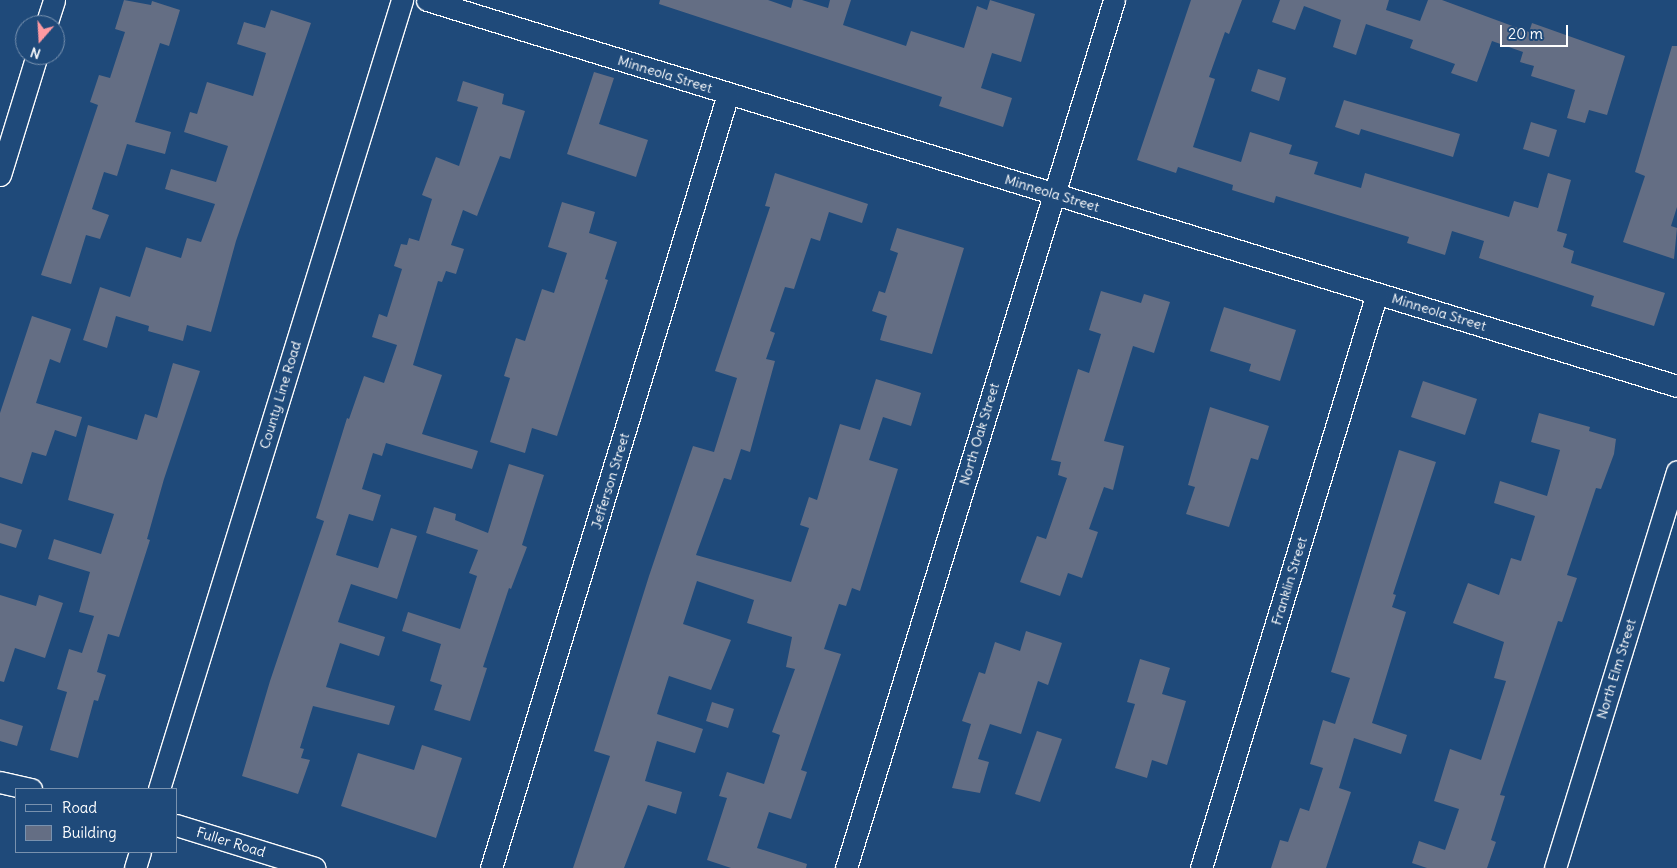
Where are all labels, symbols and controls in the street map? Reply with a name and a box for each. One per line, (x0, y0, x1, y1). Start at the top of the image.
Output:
north arrow (15, 15, 65, 65)
scale bar (1502, 15, 1570, 47)
text: 20 m (1508, 24, 1543, 43)
text: N (28, 43, 43, 63)
street label: Minneola Street (616, 52, 714, 96)
street label: Minneola Street (1003, 171, 1101, 215)
street label: Minneola Street (1390, 290, 1488, 334)
street label: County Line Road (256, 339, 304, 451)
street label: North Oak Street (955, 381, 1003, 487)
street label: Jefferson Street (587, 431, 633, 531)
street label: Franklin Street (1268, 535, 1310, 627)
street label: North Elm Street (1593, 617, 1639, 721)
legend (15, 788, 178, 853)
text: Road (62, 798, 97, 817)
text: Building (62, 823, 117, 842)
street label: Fuller Road (194, 824, 268, 860)

